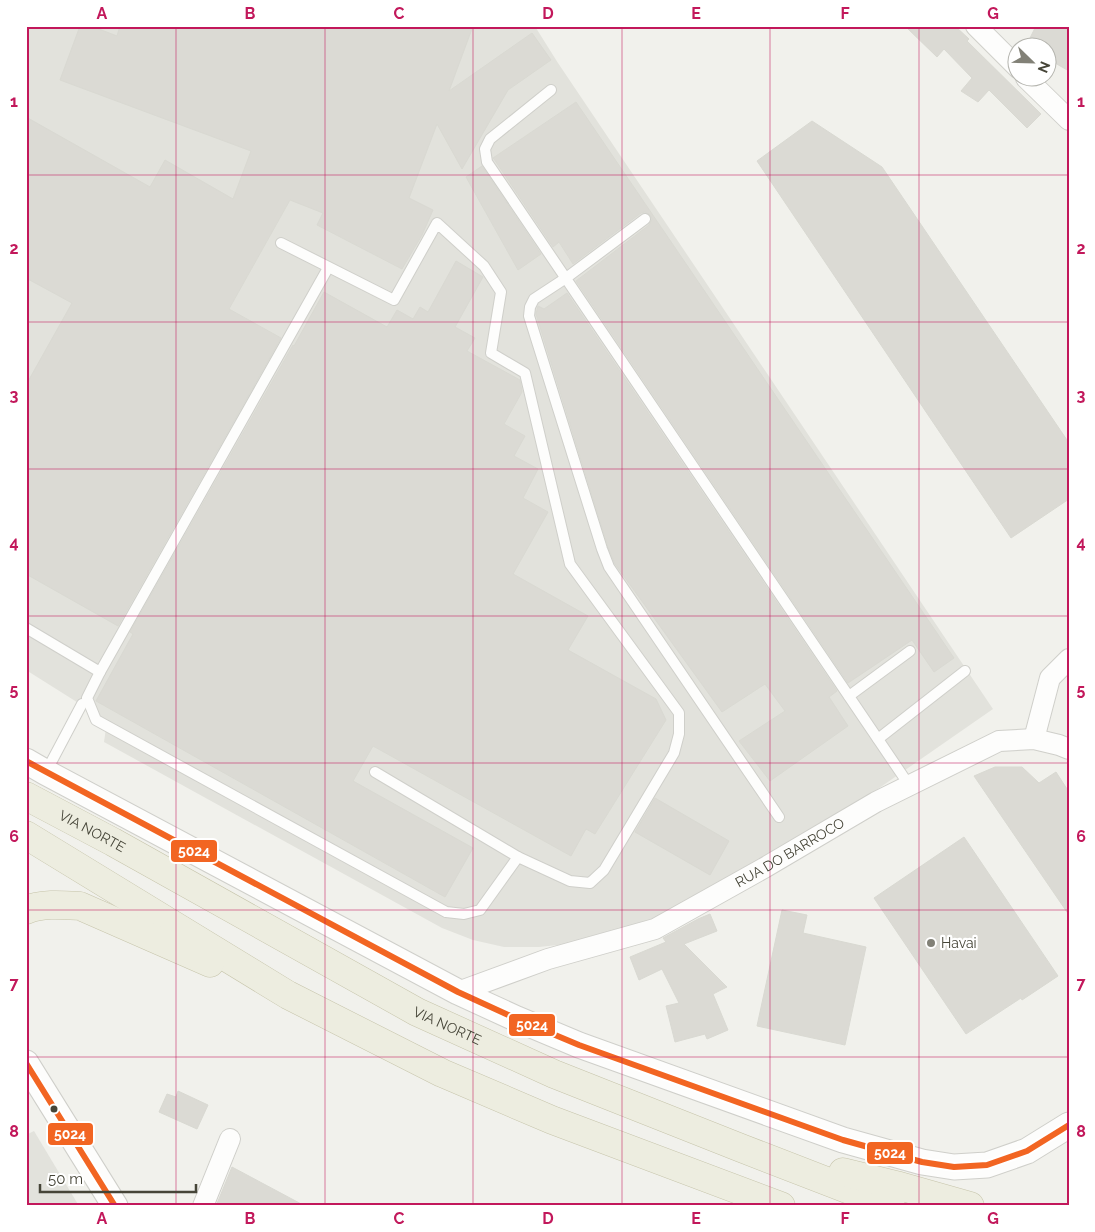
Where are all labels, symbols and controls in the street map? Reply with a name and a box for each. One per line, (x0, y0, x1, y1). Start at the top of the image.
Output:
text: A (97, 4, 108, 23)
text: B (245, 4, 256, 23)
text: C (394, 4, 405, 23)
text: D (542, 4, 554, 23)
text: E (691, 4, 701, 23)
text: F (840, 4, 850, 23)
text: G (987, 4, 999, 23)
north arrow (1008, 38, 1058, 88)
text: N (1035, 59, 1053, 75)
text: 1 (10, 92, 18, 111)
text: 1 (1077, 92, 1085, 111)
text: 2 (9, 239, 19, 258)
text: 2 (1076, 239, 1086, 258)
text: 3 (10, 386, 19, 405)
text: 3 (1077, 386, 1086, 405)
text: 4 (9, 533, 19, 552)
text: 4 (1076, 533, 1086, 552)
text: 5 (10, 680, 19, 699)
text: 5 (1077, 680, 1086, 699)
street label: VIA NORTE (56, 807, 128, 855)
street label: RUA DO BARROCO (732, 814, 847, 890)
text: 6 (9, 827, 19, 846)
text: 6 (1076, 827, 1086, 846)
line badge: 5024 (170, 839, 218, 863)
text: 5024 (178, 843, 210, 859)
place label: Havai (941, 935, 977, 951)
marker: Havai (925, 937, 937, 949)
text: 7 (10, 974, 19, 993)
text: 7 (1077, 974, 1086, 993)
street label: VIA NORTE (411, 1003, 484, 1048)
line badge: 5024 (508, 1013, 556, 1037)
text: 5024 (516, 1017, 548, 1033)
unlabelled marker (49, 1104, 59, 1114)
text: 8 (9, 1122, 19, 1141)
line badge: 5024 (47, 1122, 94, 1146)
text: 8 (1076, 1122, 1086, 1141)
text: 5024 (54, 1126, 86, 1142)
line badge: 5024 (866, 1141, 914, 1165)
text: 5024 (874, 1145, 906, 1161)
scale bar (40, 1162, 196, 1194)
text: 50 m (48, 1170, 83, 1188)
text: A (97, 1209, 108, 1228)
text: B (245, 1209, 256, 1228)
text: C (394, 1209, 405, 1228)
text: D (542, 1209, 554, 1228)
text: E (691, 1209, 701, 1228)
text: F (840, 1209, 850, 1228)
text: G (987, 1209, 999, 1228)

